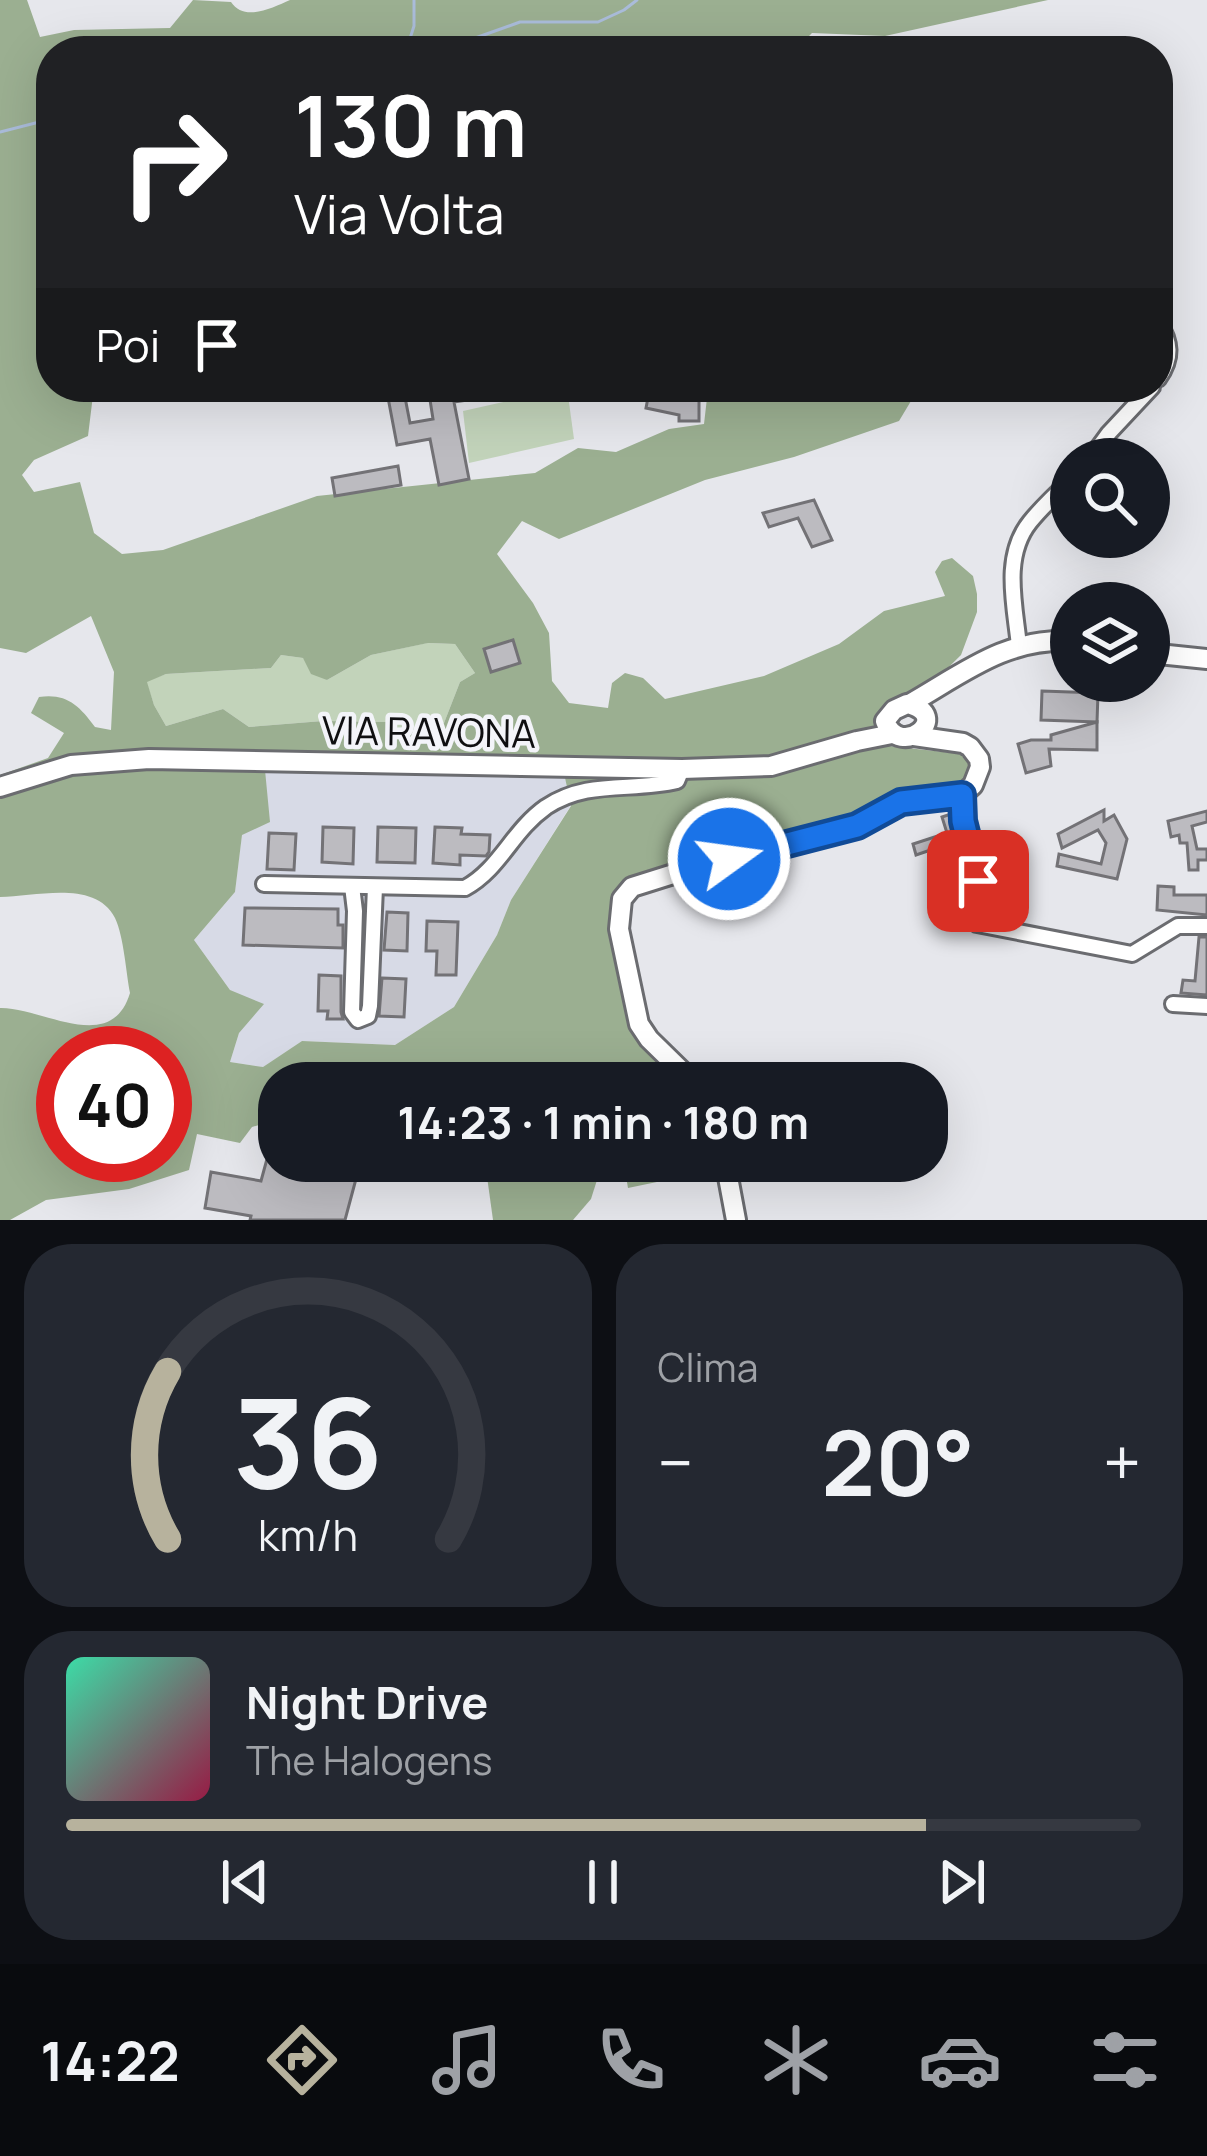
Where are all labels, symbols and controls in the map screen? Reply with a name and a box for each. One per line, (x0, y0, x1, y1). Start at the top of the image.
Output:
text: 130 m (294, 67, 527, 182)
icon: right (96, 84, 252, 240)
text: Via Volta (294, 176, 504, 250)
icon: arrive (184, 312, 250, 378)
text: Poi (96, 314, 160, 376)
map controls (1050, 438, 1170, 702)
button: search (1050, 438, 1170, 558)
button: layers (1050, 582, 1170, 702)
street label: VIA RAVONA (321, 702, 537, 760)
position arrow (666, 796, 792, 922)
pin (927, 830, 1029, 932)
icon: arrive (945, 848, 1011, 914)
speed limit sign: 40 (36, 1026, 192, 1182)
text: 14:23 · 1 min · 180 m (397, 1091, 809, 1153)
text: Clima (658, 1340, 758, 1394)
text: 36 (233, 1355, 383, 1525)
text: 20° (821, 1400, 975, 1523)
text: − (658, 1417, 693, 1507)
text: + (1103, 1417, 1141, 1507)
text: km/h (258, 1504, 358, 1563)
text: Night Drive (246, 1671, 488, 1733)
text: The Halogens (246, 1733, 493, 1787)
icon: previous (212, 1849, 278, 1915)
icon: pause (570, 1849, 636, 1915)
icon: next (929, 1849, 995, 1915)
icon: directions (260, 2018, 344, 2102)
icon: music (425, 2018, 509, 2102)
icon: phone (589, 2018, 673, 2102)
icon: climate (754, 2018, 838, 2102)
icon: car (918, 2018, 1002, 2102)
icon: filters (1083, 2018, 1167, 2102)
text: 14:22 (40, 2023, 180, 2097)

